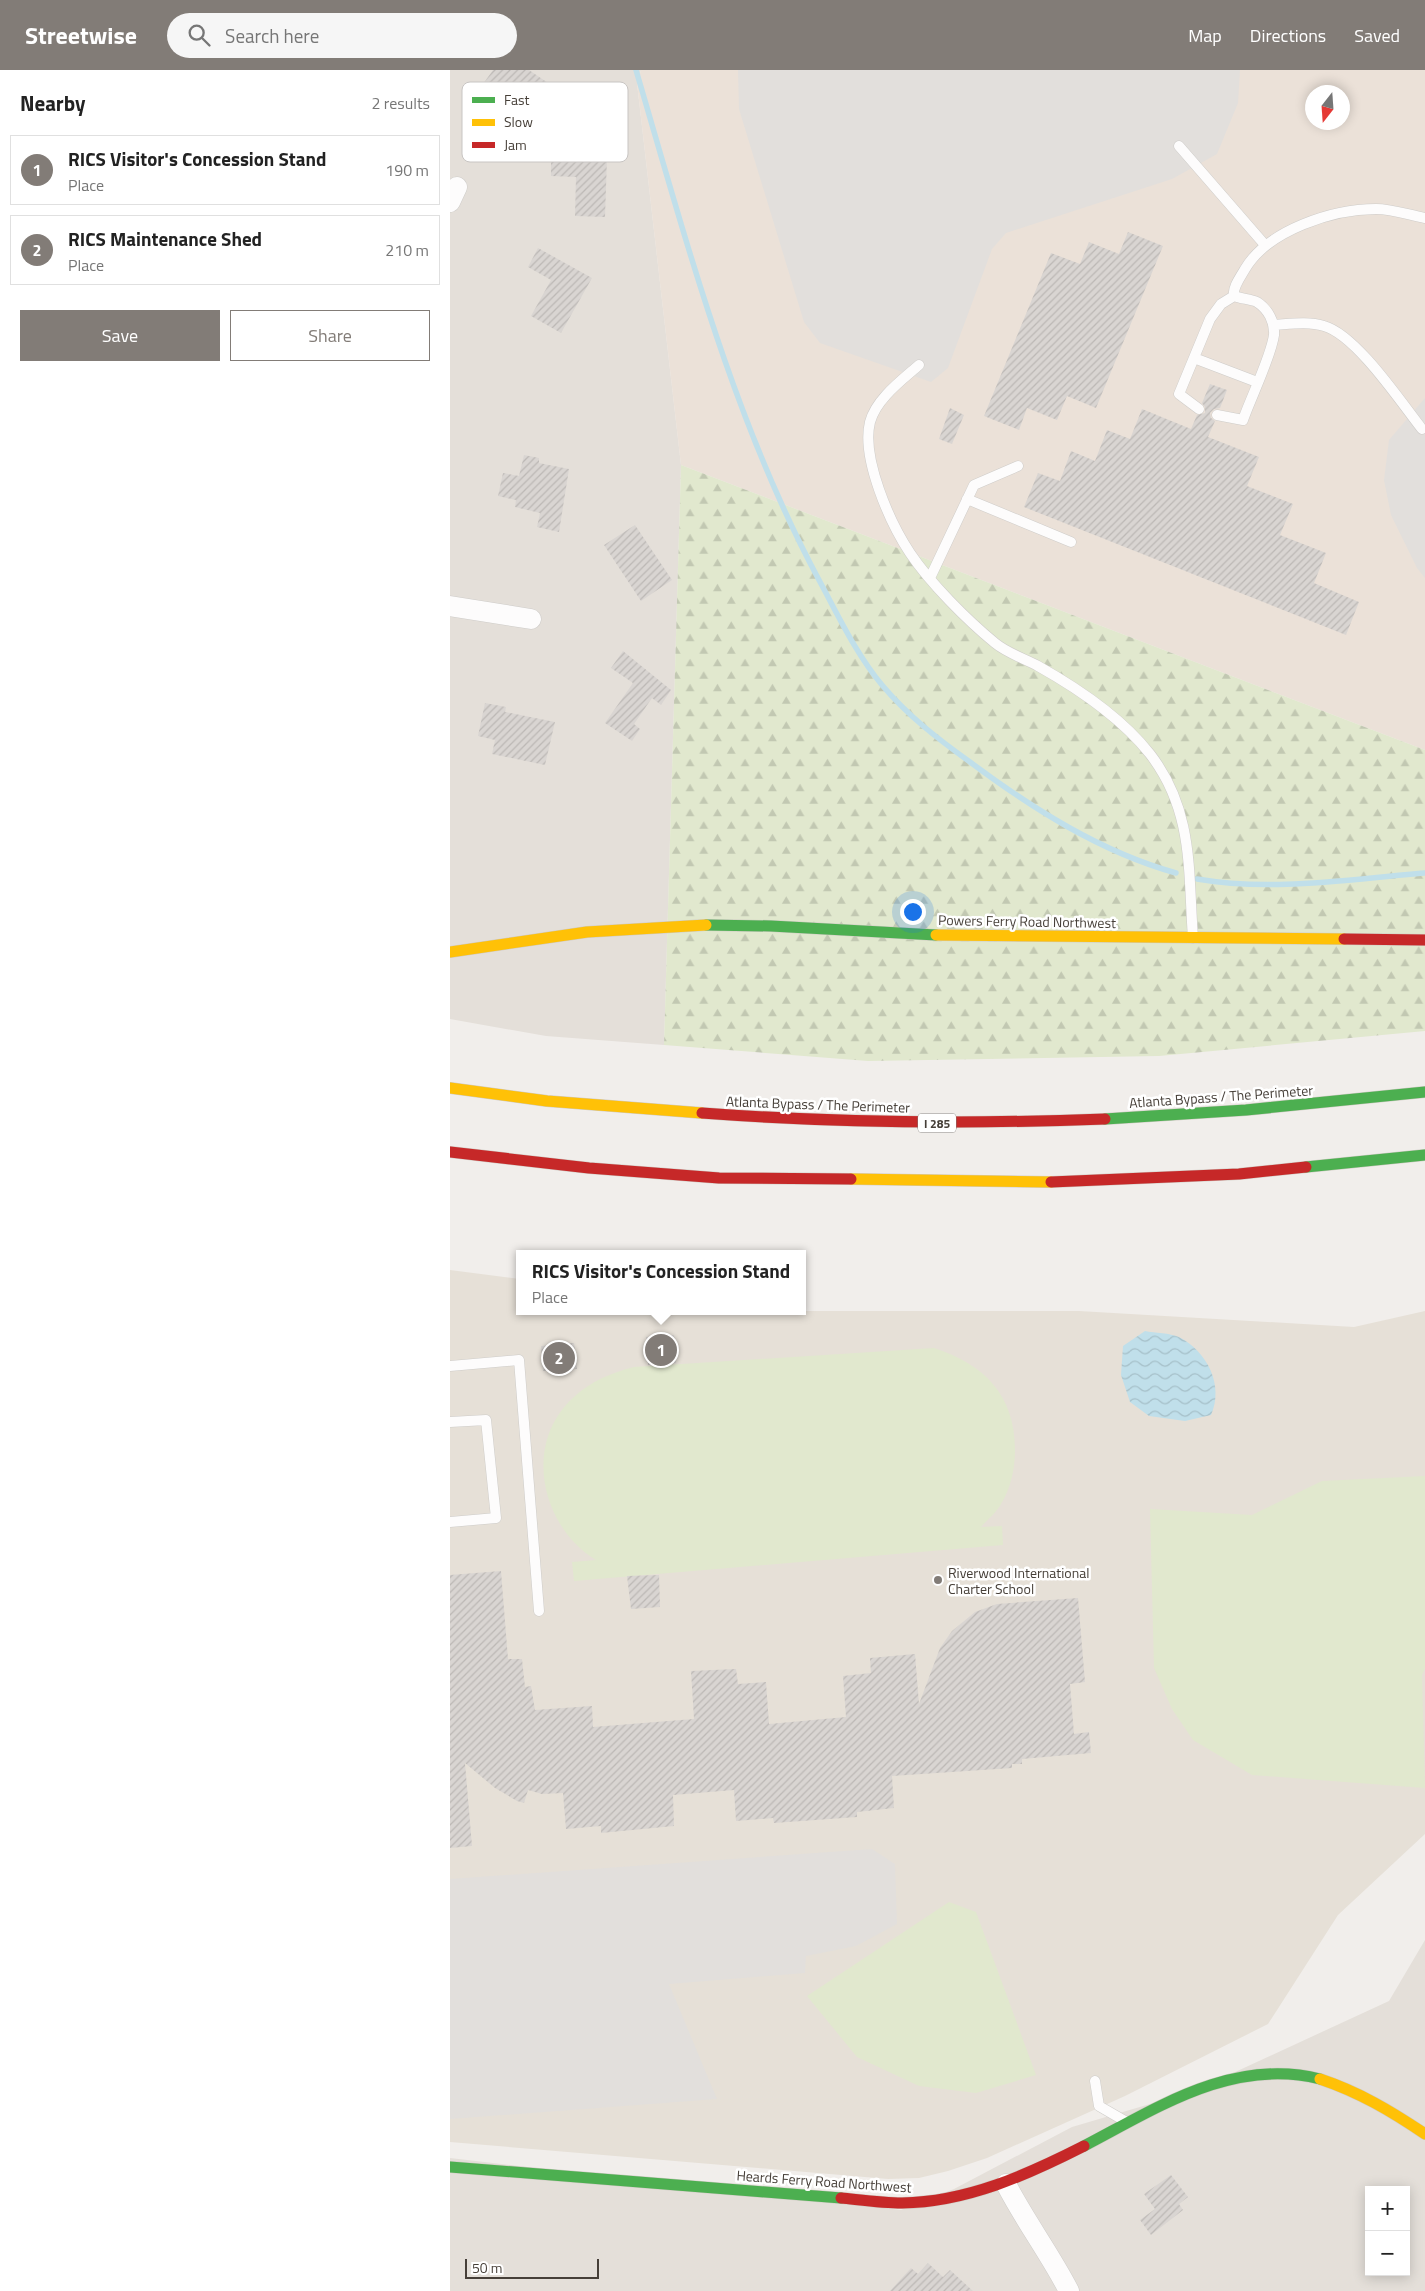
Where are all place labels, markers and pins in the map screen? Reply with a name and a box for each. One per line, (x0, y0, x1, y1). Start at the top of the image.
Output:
pin: 1 (645, 1331, 677, 1369)
pin: 2 (543, 1339, 575, 1377)
place label: Riverwood International Charter School (948, 1562, 1090, 1599)
marker: Riverwood International Charter School (932, 1574, 944, 1586)

